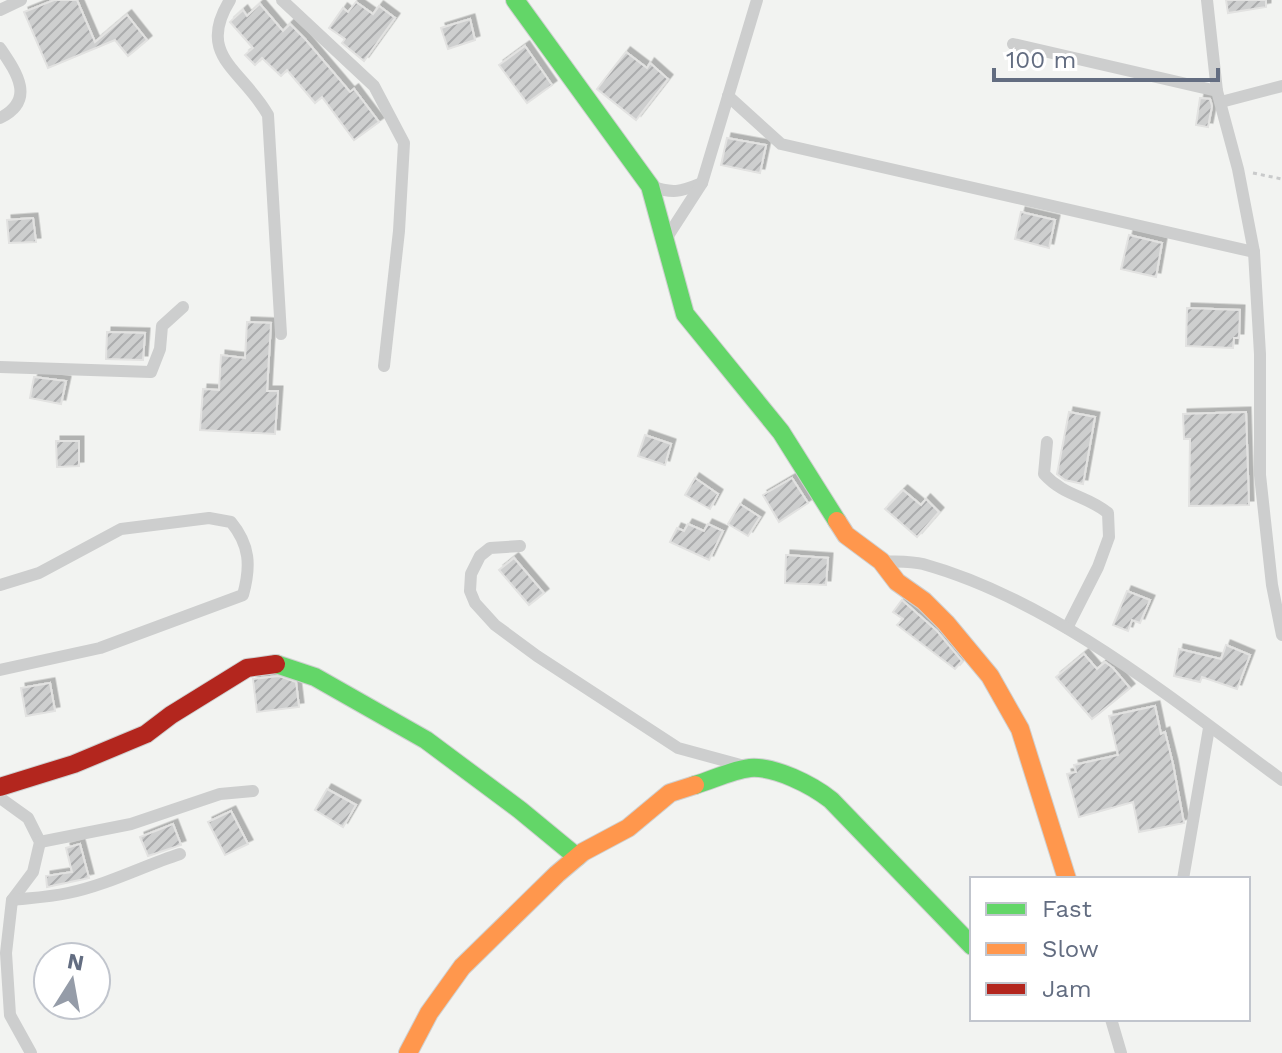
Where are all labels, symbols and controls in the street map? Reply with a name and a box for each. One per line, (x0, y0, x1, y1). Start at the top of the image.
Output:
scale bar (994, 32, 1218, 82)
text: 100 m (1006, 46, 1076, 74)
legend (970, 877, 1250, 1021)
text: Fast (1042, 895, 1092, 923)
text: Slow (1042, 935, 1099, 963)
north arrow (32, 941, 112, 1021)
text: N (65, 948, 86, 976)
text: Jam (1042, 975, 1092, 1003)

